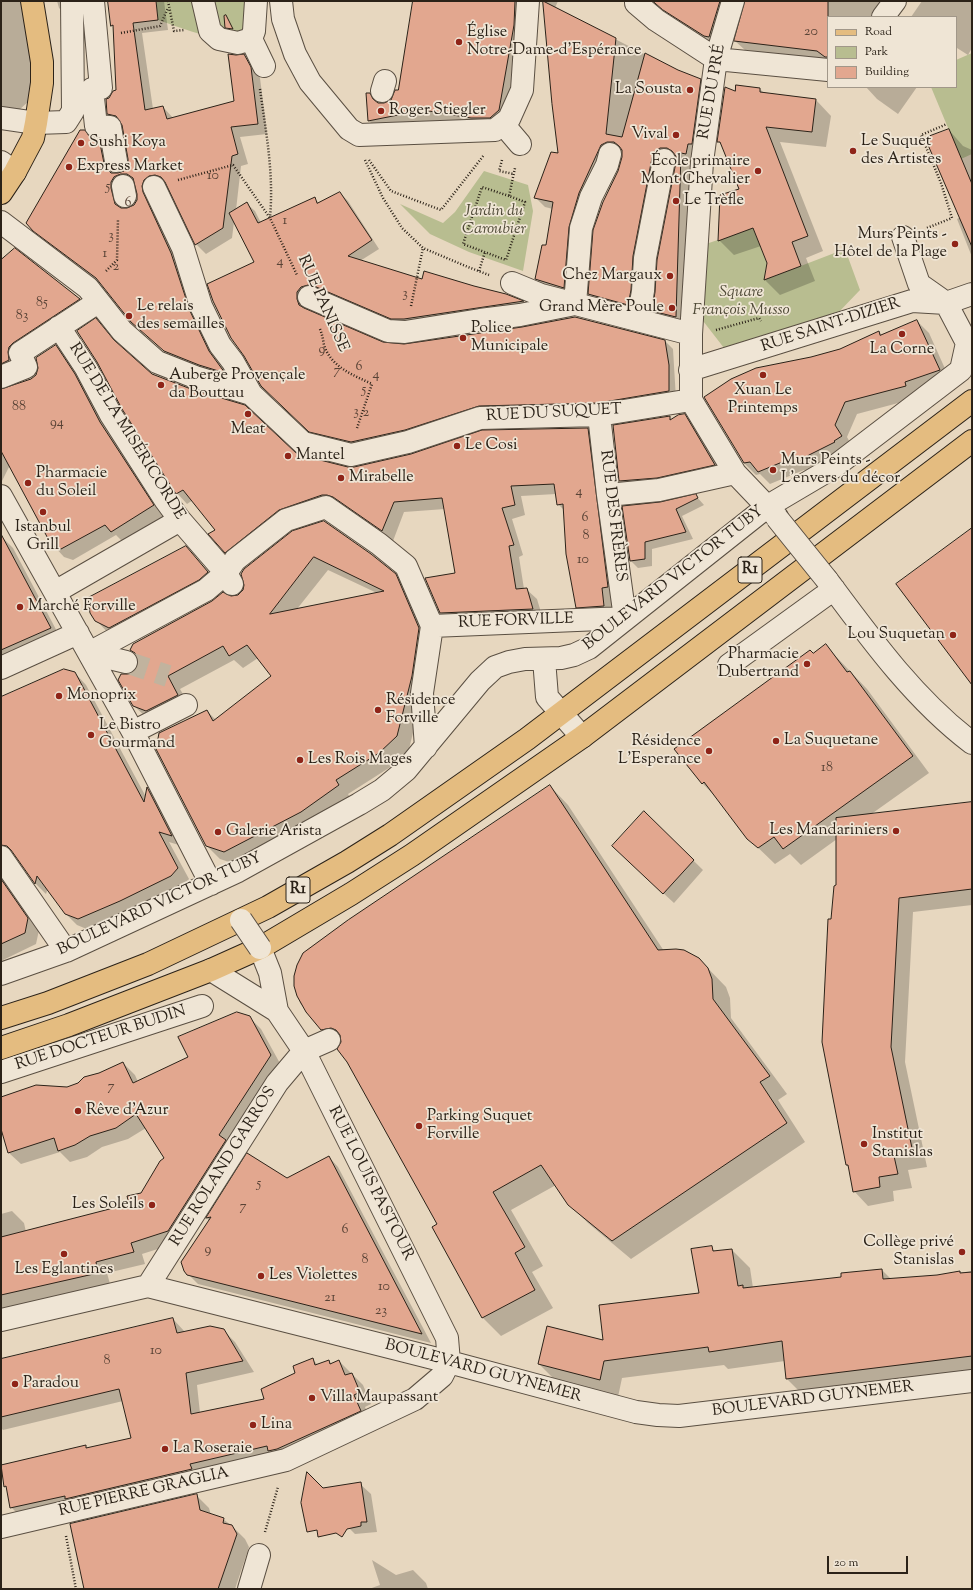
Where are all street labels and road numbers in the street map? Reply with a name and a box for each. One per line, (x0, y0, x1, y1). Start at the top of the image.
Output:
street label: RUE DU PRÉ (695, 43, 731, 141)
street label: RUE PANISSE (292, 253, 352, 355)
street label: RUE SAINT-DIZIER (759, 294, 903, 358)
street label: RUE DE LA MISÉRICORDE (64, 340, 188, 524)
street label: RUE DU SUQUET (486, 401, 622, 427)
street label: RUE DES FRÈRES (594, 449, 630, 583)
street label: BOULEVARD VICTOR TUBY (580, 503, 768, 655)
road number: R1 (738, 557, 762, 583)
street label: RUE FORVILLE (458, 610, 574, 634)
street label: BOULEVARD VICTOR TUBY (55, 849, 265, 961)
road number: R1 (286, 877, 310, 903)
street label: RUE DOCTEUR BUDIN (13, 1002, 189, 1076)
street label: RUE ROLAND GARROS (167, 1084, 281, 1250)
street label: RUE LOUIS PASTOUR (323, 1104, 417, 1264)
street label: BOULEVARD GUYNEMER (382, 1336, 584, 1408)
street label: BOULEVARD GUYNEMER (711, 1378, 915, 1422)
street label: RUE PIERRE GRAGLIA (57, 1464, 231, 1522)

